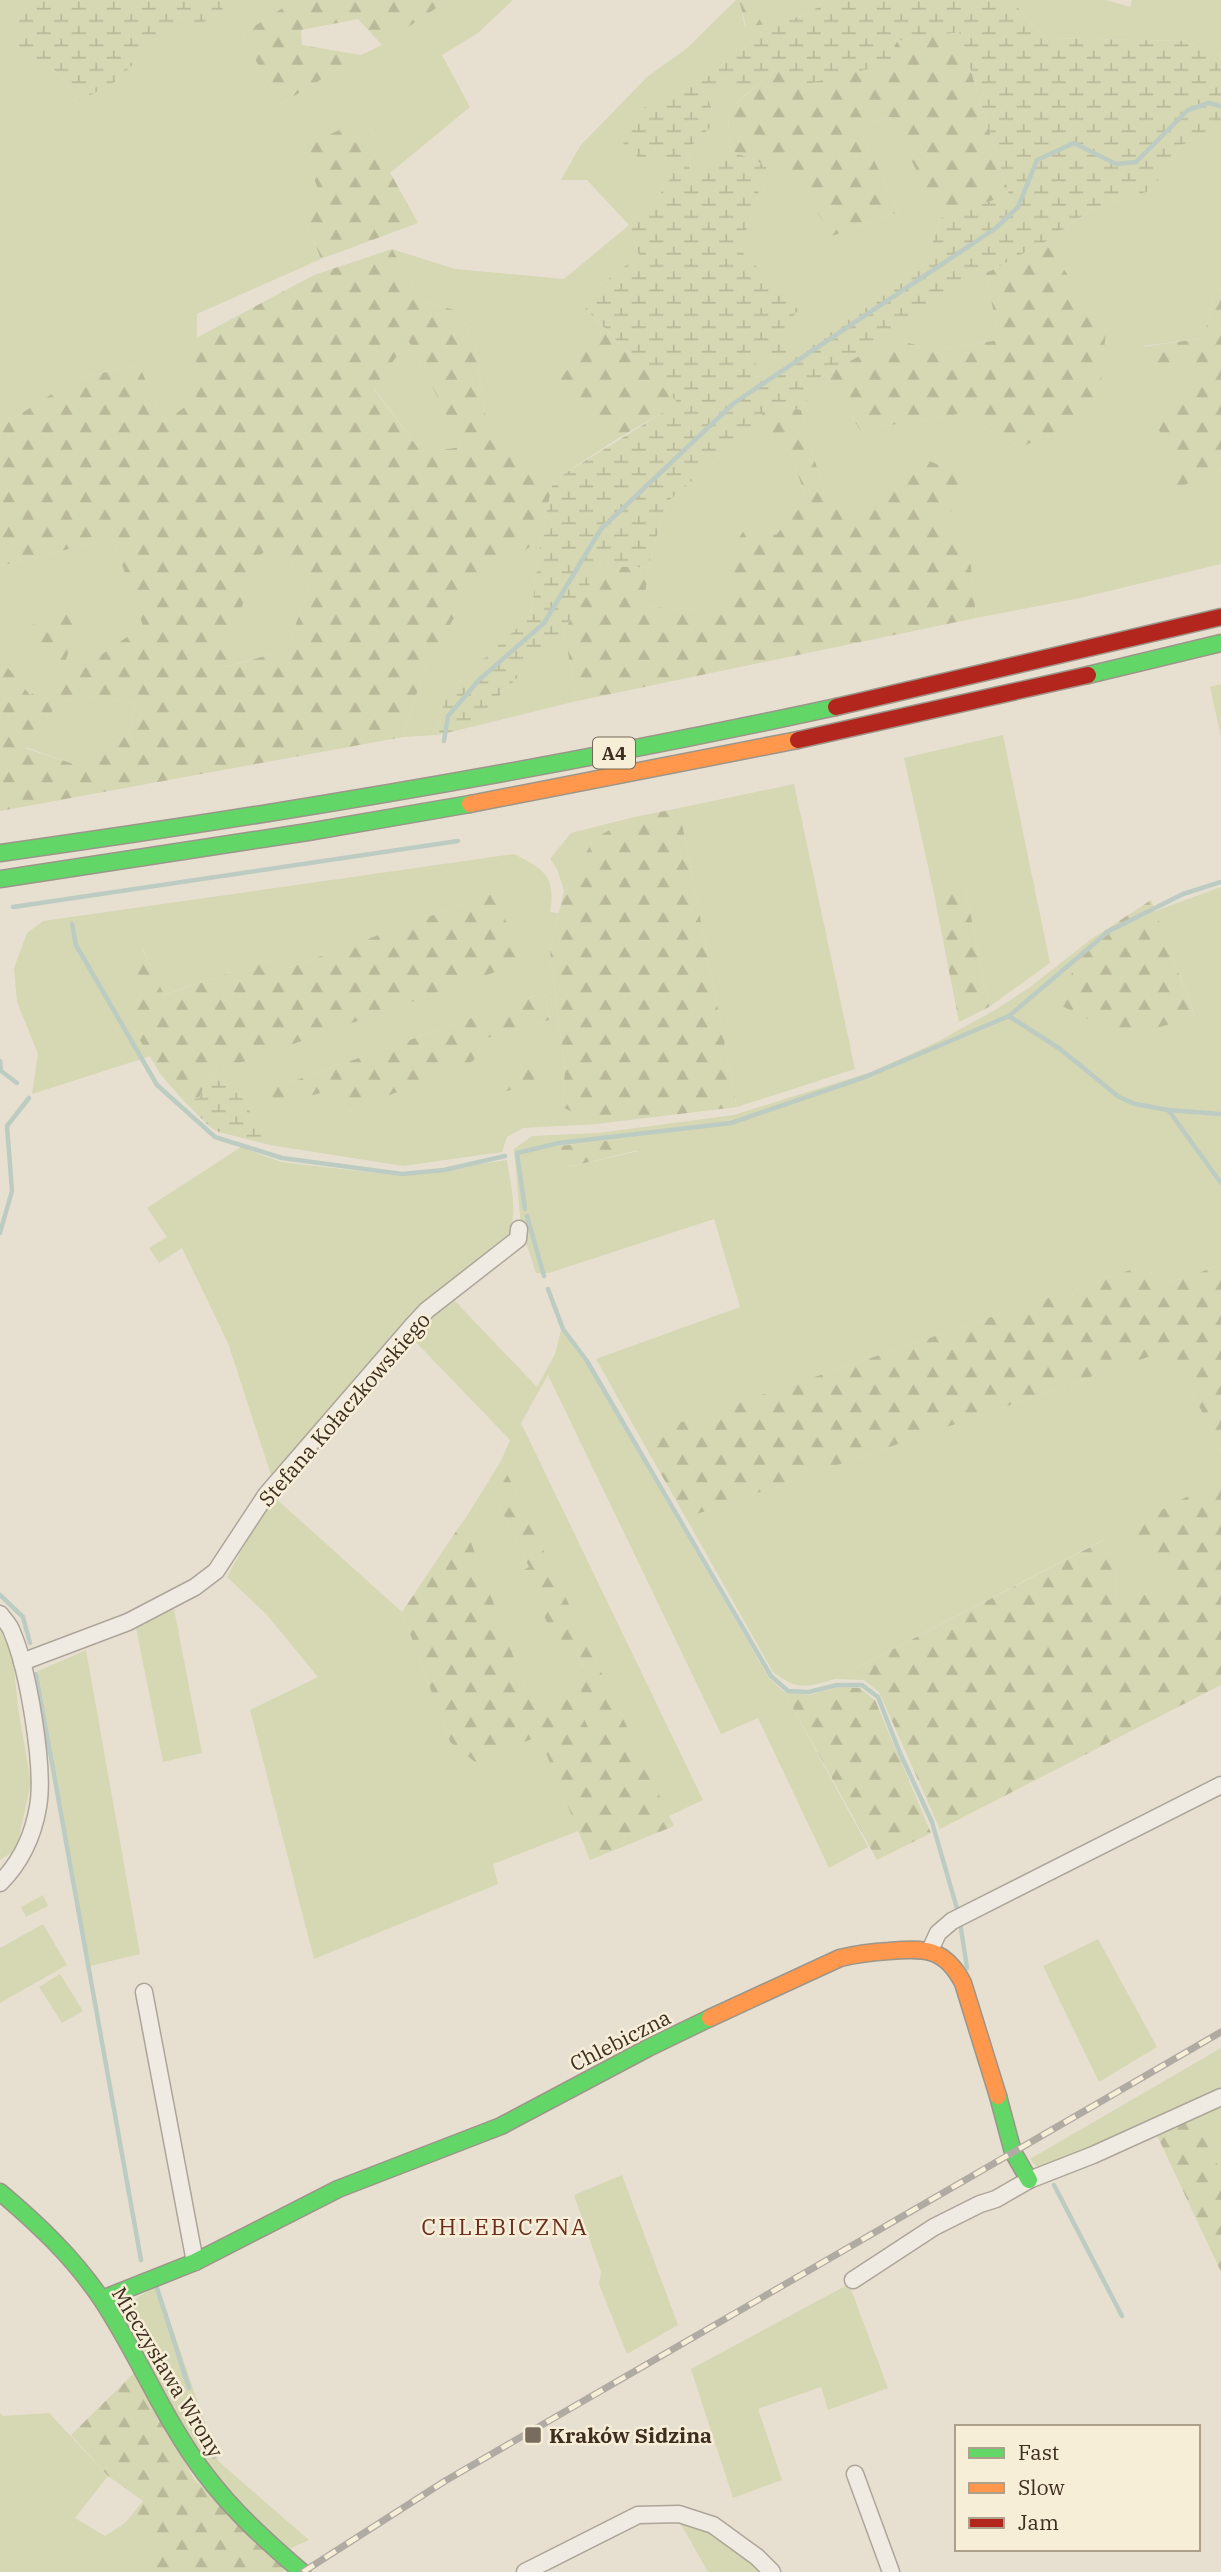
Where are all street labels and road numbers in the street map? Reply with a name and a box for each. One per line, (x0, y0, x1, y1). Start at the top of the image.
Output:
road number: A4 (593, 738, 635, 768)
street label: Stefana Kołaczkowskiego (252, 1306, 436, 1512)
street label: Chlebiczna (565, 2003, 675, 2077)
street label: Mieczysława Wrony (106, 2281, 230, 2463)

